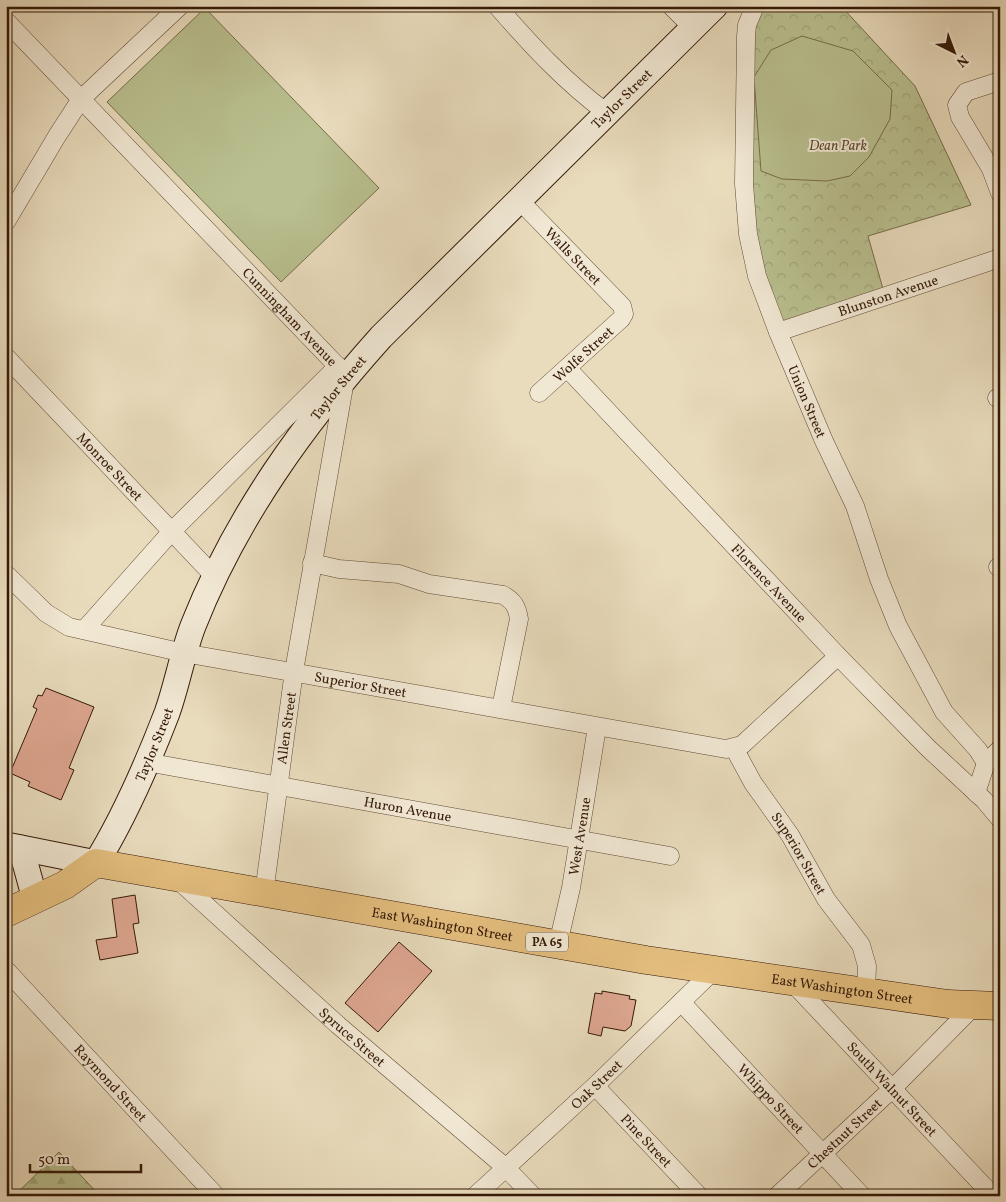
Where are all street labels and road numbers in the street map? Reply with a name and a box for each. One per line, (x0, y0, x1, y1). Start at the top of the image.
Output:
street label: Taylor Street (588, 65, 657, 134)
street label: Walls Street (540, 224, 605, 290)
street label: Cunningham Avenue (237, 264, 341, 371)
street label: Blunston Avenue (836, 271, 941, 322)
street label: Wolfe Street (550, 323, 618, 387)
street label: Taylor Street (307, 352, 371, 425)
street label: Union Street (782, 363, 830, 441)
street label: Monroe Street (72, 429, 146, 506)
street label: Florence Avenue (726, 540, 810, 628)
street label: Superior Street (313, 668, 408, 703)
street label: Allen Street (273, 691, 302, 766)
street label: Taylor Street (132, 705, 179, 785)
street label: Huron Avenue (362, 793, 453, 828)
street label: West Avenue (565, 795, 597, 877)
street label: Superior Street (766, 809, 830, 899)
street label: East Washington Street (370, 904, 514, 947)
road number: PA 65 (526, 932, 568, 952)
street label: East Washington Street (770, 970, 914, 1010)
street label: Spruce Street (314, 1004, 389, 1072)
street label: South Walnut Street (842, 1038, 941, 1142)
street label: Raymond Street (69, 1041, 151, 1127)
street label: Oak Street (567, 1056, 627, 1114)
street label: Whippo Street (732, 1060, 807, 1139)
street label: Chestnut Street (804, 1095, 887, 1174)
street label: Pine Street (616, 1111, 675, 1172)

